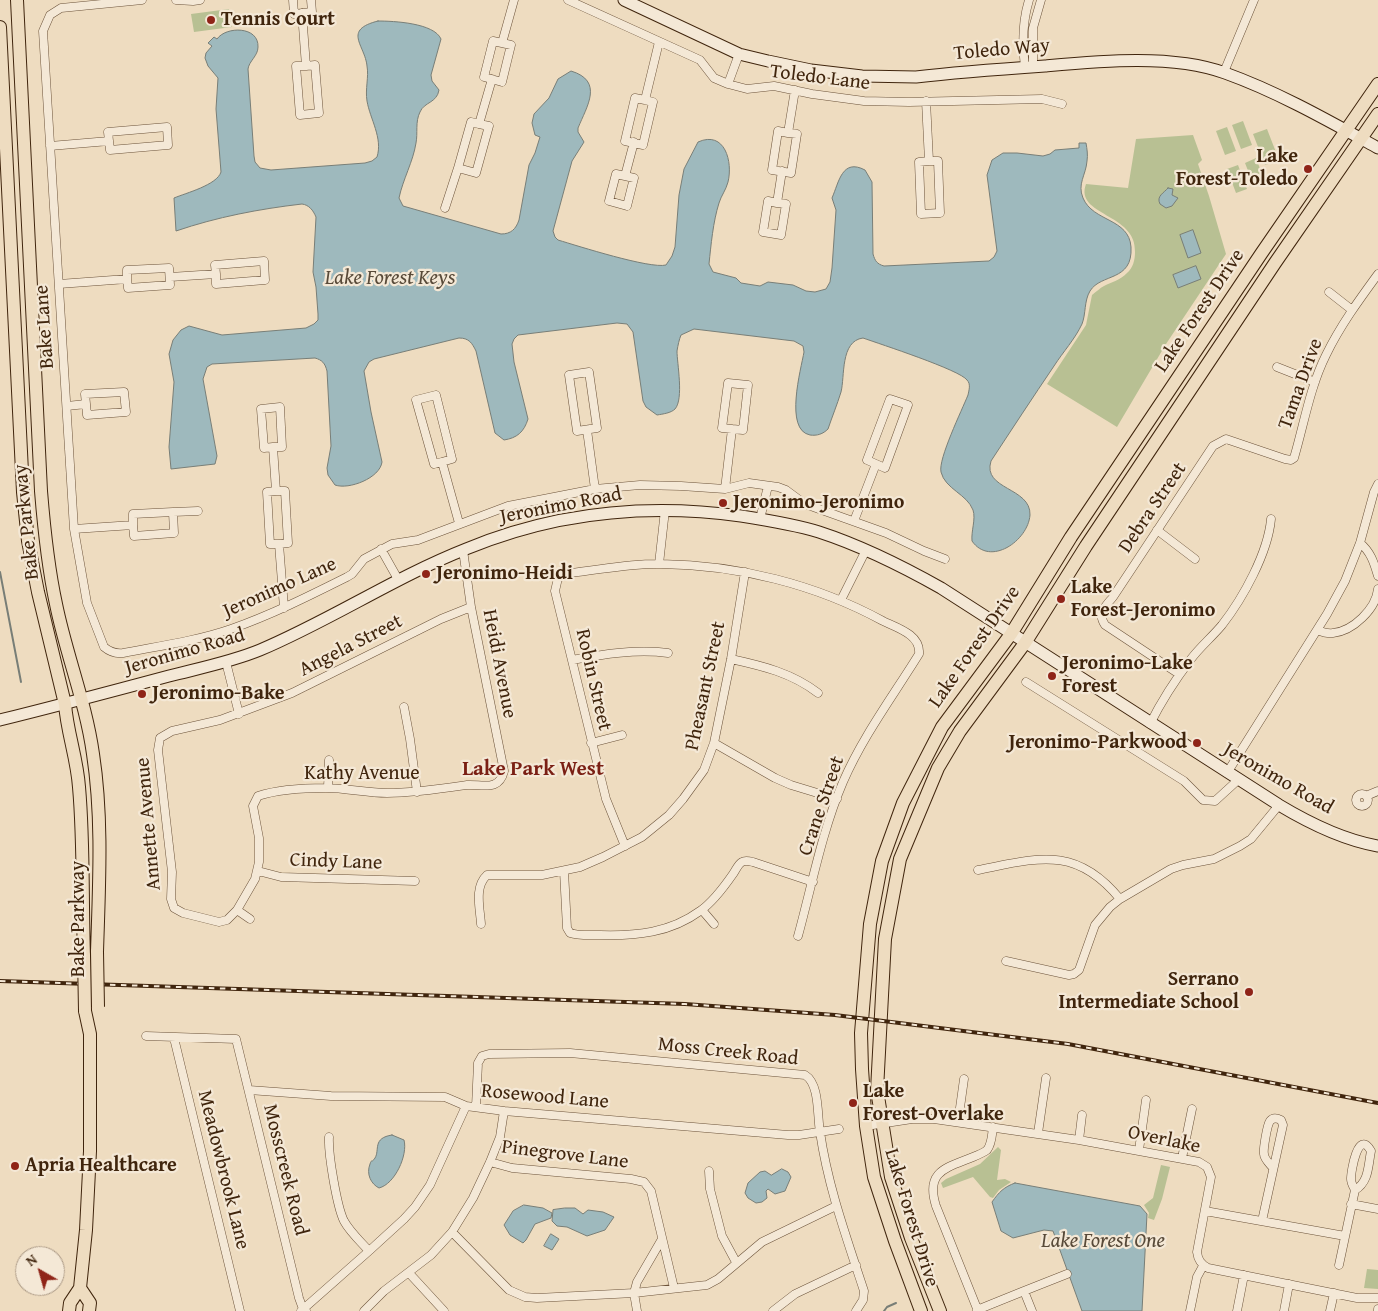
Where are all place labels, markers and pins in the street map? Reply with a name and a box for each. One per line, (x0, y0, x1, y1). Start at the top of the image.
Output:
place label: Tennis Court (221, 8, 335, 32)
marker: Tennis Court (205, 14, 217, 26)
place label: Lake Forest-Toledo (1176, 145, 1298, 192)
marker: Lake Forest-Toledo (1302, 163, 1314, 175)
place label: Jeronimo-Jeronimo (733, 491, 904, 515)
marker: Jeronimo-Jeronimo (717, 497, 729, 509)
place label: Jeronimo-Heidi (436, 562, 573, 586)
marker: Jeronimo-Heidi (420, 568, 432, 580)
place label: Lake Forest-Jeronimo (1071, 576, 1215, 623)
marker: Lake Forest-Jeronimo (1055, 593, 1067, 605)
place label: Jeronimo-Lake Forest (1062, 652, 1193, 699)
marker: Jeronimo-Lake Forest (1046, 670, 1058, 682)
place label: Jeronimo-Bake (152, 682, 285, 706)
marker: Jeronimo-Bake (136, 688, 148, 700)
place label: Jeronimo-Parkwood (1008, 731, 1187, 755)
marker: Jeronimo-Parkwood (1191, 737, 1203, 749)
place label: Serrano Intermediate School (1058, 968, 1239, 1015)
marker: Serrano Intermediate School (1243, 986, 1255, 998)
place label: Lake Forest-Overlake (863, 1080, 1004, 1127)
marker: Lake Forest-Overlake (847, 1097, 859, 1109)
place label: Apria Healthcare (25, 1154, 177, 1178)
marker: Apria Healthcare (9, 1160, 21, 1172)

